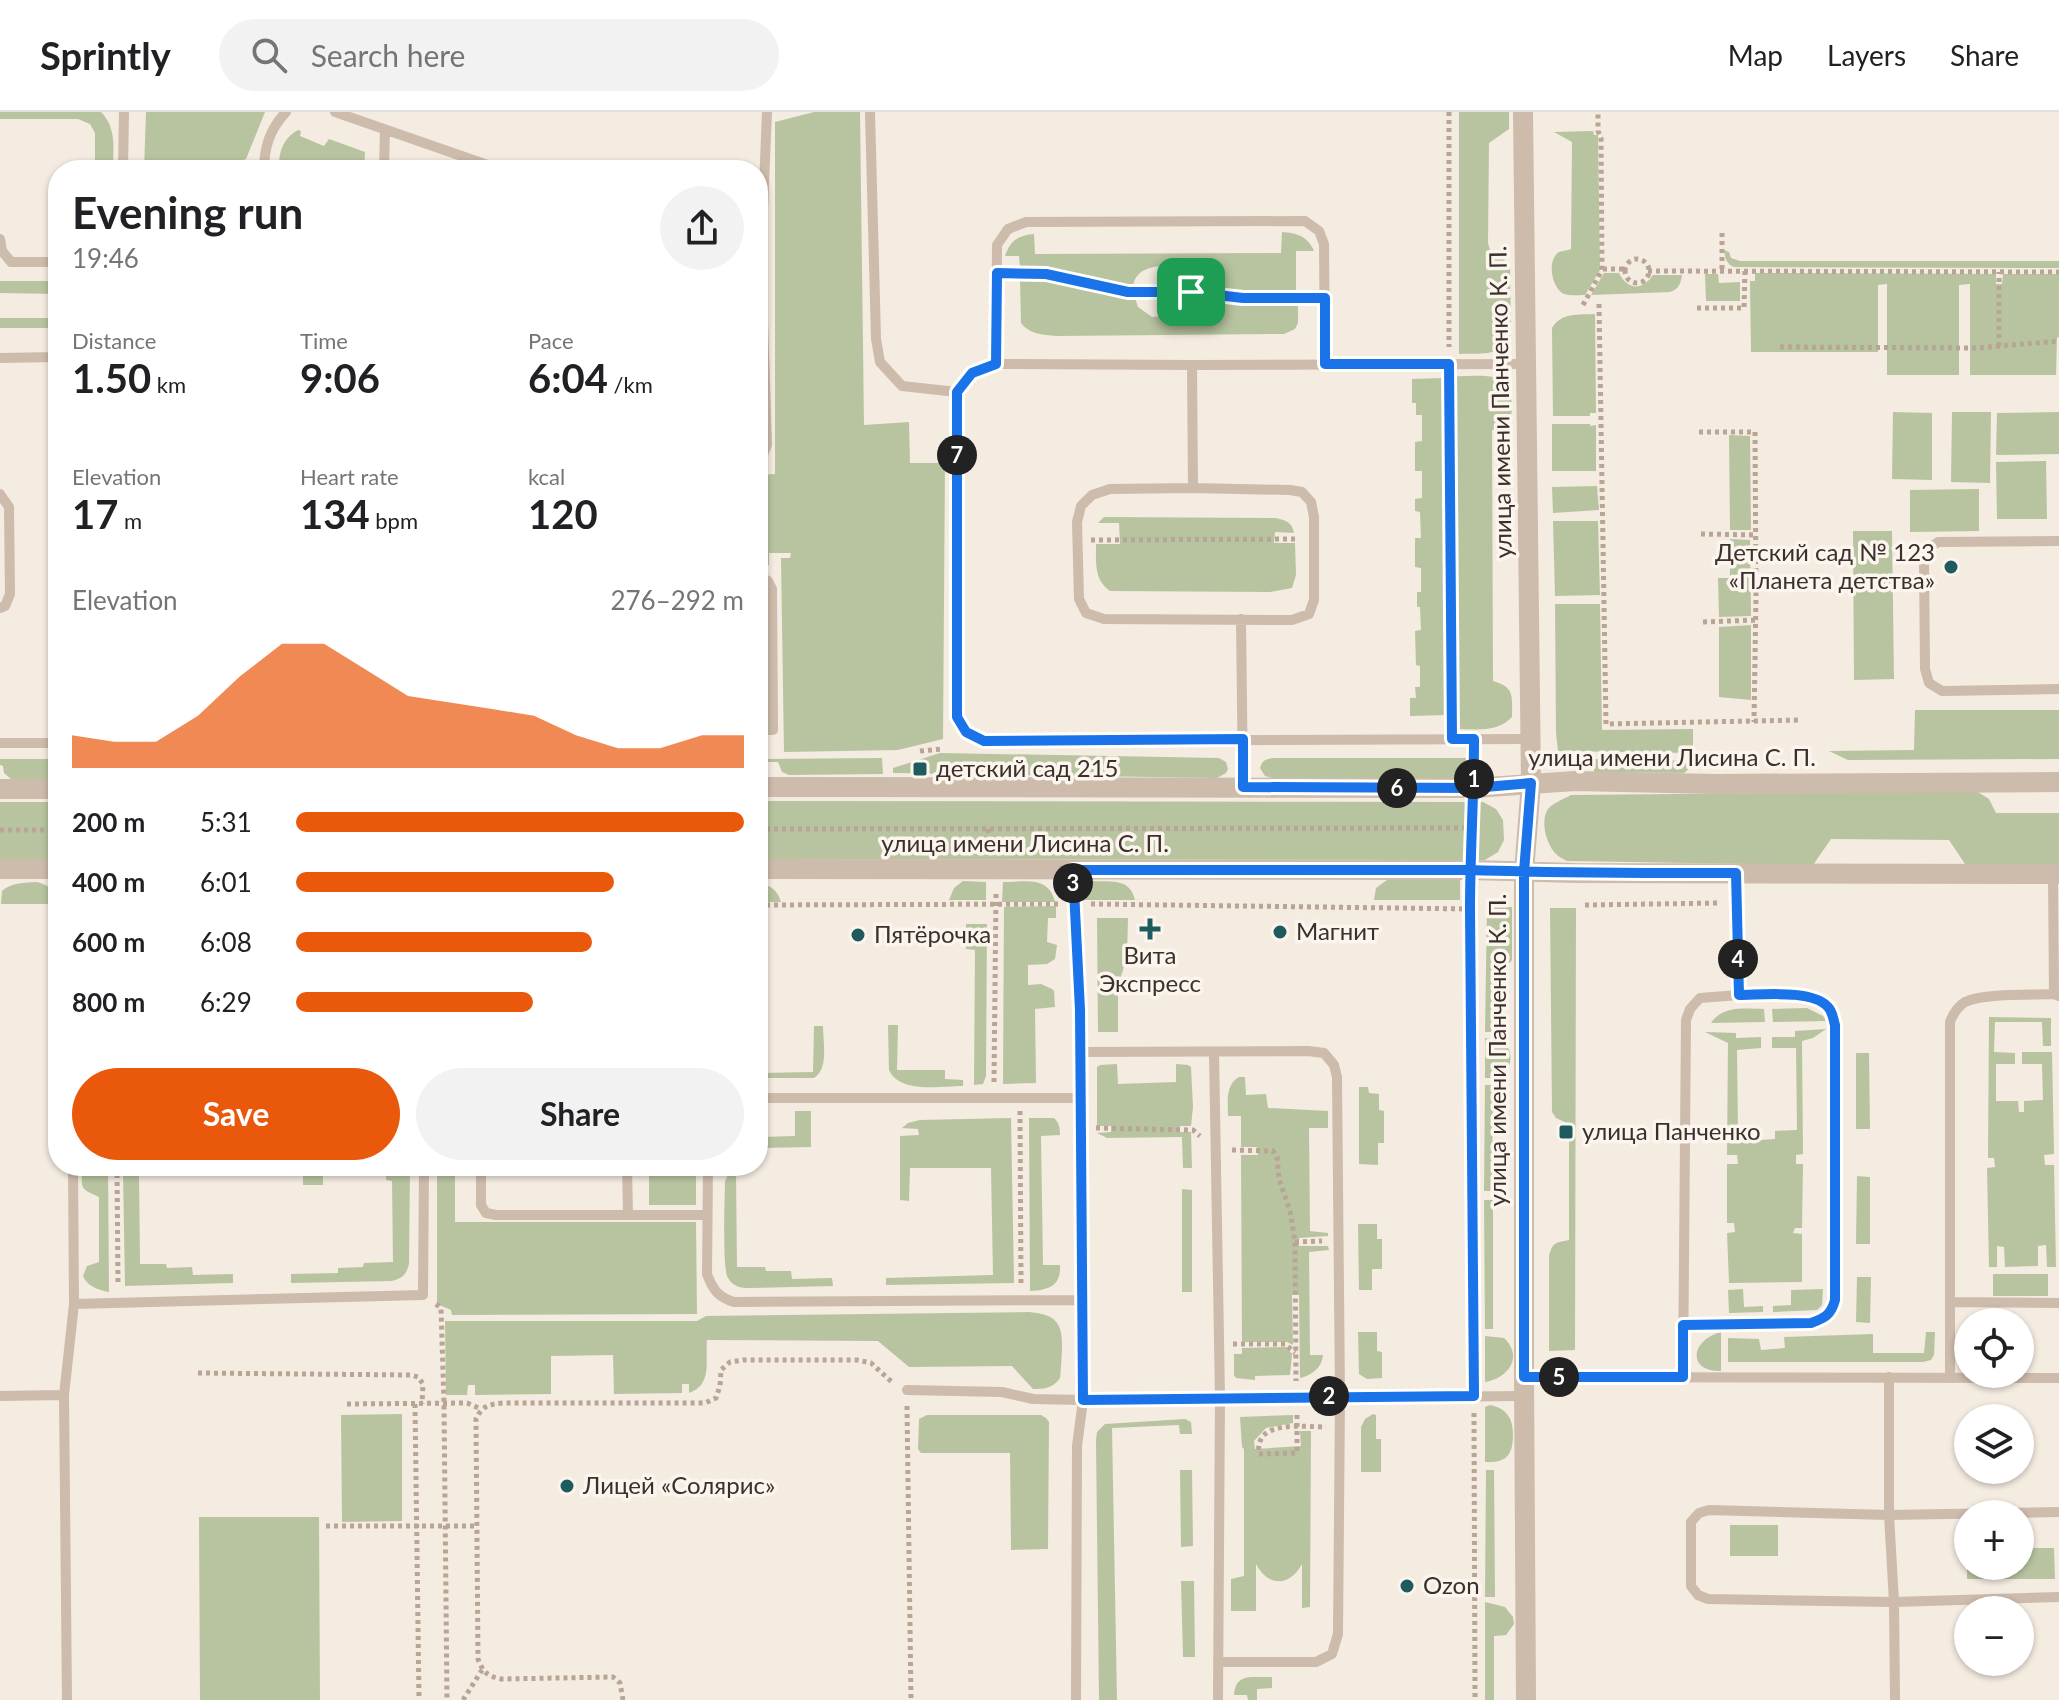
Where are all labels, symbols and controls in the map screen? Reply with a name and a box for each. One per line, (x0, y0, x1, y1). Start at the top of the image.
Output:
search box (219, 19, 779, 91)
text: Sprintly (40, 32, 171, 78)
icon: search (247, 33, 291, 77)
text: Search here (311, 37, 465, 73)
text: Map (1728, 38, 1783, 72)
text: Layers (1827, 38, 1906, 72)
text: Share (1950, 38, 2019, 72)
text: Evening run (72, 186, 303, 238)
button: share (660, 186, 744, 270)
text: 19:46 (72, 242, 139, 274)
street label: улица имени Панченко К. П. (1482, 245, 1517, 559)
pin (1157, 258, 1225, 326)
icon: arrive (1169, 270, 1213, 314)
text: Distance (72, 327, 156, 354)
text: Time (300, 327, 348, 354)
text: Pace (528, 327, 574, 354)
text: 1.50 (72, 354, 151, 402)
text: 9:06 (300, 354, 380, 402)
text: 6:04 (528, 354, 608, 402)
text: km (151, 371, 186, 398)
text: /km (608, 371, 653, 398)
pin: 7 (937, 435, 977, 475)
text: 7 (951, 441, 963, 468)
text: Elevation (72, 463, 161, 490)
text: Heart rate (300, 463, 399, 490)
text: kcal (528, 463, 565, 490)
text: 17 (72, 490, 118, 538)
text: 134 (300, 490, 370, 538)
text: 120 (528, 490, 598, 538)
text: m (118, 507, 142, 534)
text: bpm (370, 507, 418, 534)
place label: Детский сад № 123 «Планета детства» (1715, 537, 1935, 594)
marker: Детский сад № 123 «Планета детства» (1942, 558, 1960, 576)
text: Elevation (72, 584, 178, 616)
text: 276–292 m (610, 584, 744, 616)
street label: улица имени Лисина С. П. (1528, 742, 1816, 771)
place label: детский сад 215 (936, 753, 1119, 782)
pin: 1 (1454, 759, 1494, 799)
marker: детский сад 215 (911, 760, 929, 778)
text: 1 (1468, 765, 1480, 792)
pin: 6 (1377, 768, 1417, 808)
text: 6 (1391, 774, 1403, 801)
text: 200 m (72, 806, 145, 838)
text: 5:31 (200, 806, 252, 838)
street label: улица имени Лисина С. П. (881, 828, 1169, 857)
pin: 3 (1053, 863, 1093, 903)
text: 400 m (72, 866, 145, 898)
text: 6:01 (200, 866, 252, 898)
text: 3 (1067, 869, 1079, 896)
street label: улица имени Панченко К. П. (1482, 894, 1511, 1206)
place label: Магнит (1296, 916, 1379, 945)
place label: Пятёрочка (874, 919, 991, 948)
marker: Вита Экспресс (1141, 920, 1159, 938)
marker: Магнит (1271, 923, 1289, 941)
text: 600 m (72, 926, 145, 958)
text: 6:08 (200, 926, 252, 958)
marker: Пятёрочка (849, 926, 867, 944)
pin: 4 (1718, 939, 1758, 979)
place label: Вита Экспресс (1099, 940, 1201, 997)
text: 4 (1732, 945, 1744, 972)
text: 800 m (72, 986, 145, 1018)
text: 6:29 (200, 986, 252, 1018)
button: Save (72, 1068, 400, 1160)
button: Share (416, 1068, 744, 1160)
place label: улица Панченко (1582, 1116, 1761, 1145)
marker: улица Панченко (1557, 1123, 1575, 1141)
map controls (1954, 1308, 2034, 1676)
button: locate (1954, 1308, 2034, 1388)
pin: 5 (1539, 1357, 1579, 1397)
text: 5 (1553, 1363, 1565, 1390)
pin: 2 (1309, 1376, 1349, 1416)
text: 2 (1323, 1382, 1335, 1409)
button: layers (1954, 1404, 2034, 1484)
place label: Лицей «Солярис» (582, 1470, 775, 1499)
marker: Лицей «Солярис» (558, 1477, 576, 1495)
button: + (1954, 1500, 2034, 1580)
place label: Ozon (1423, 1570, 1480, 1599)
marker: Ozon (1398, 1577, 1416, 1595)
button: − (1954, 1596, 2034, 1676)

